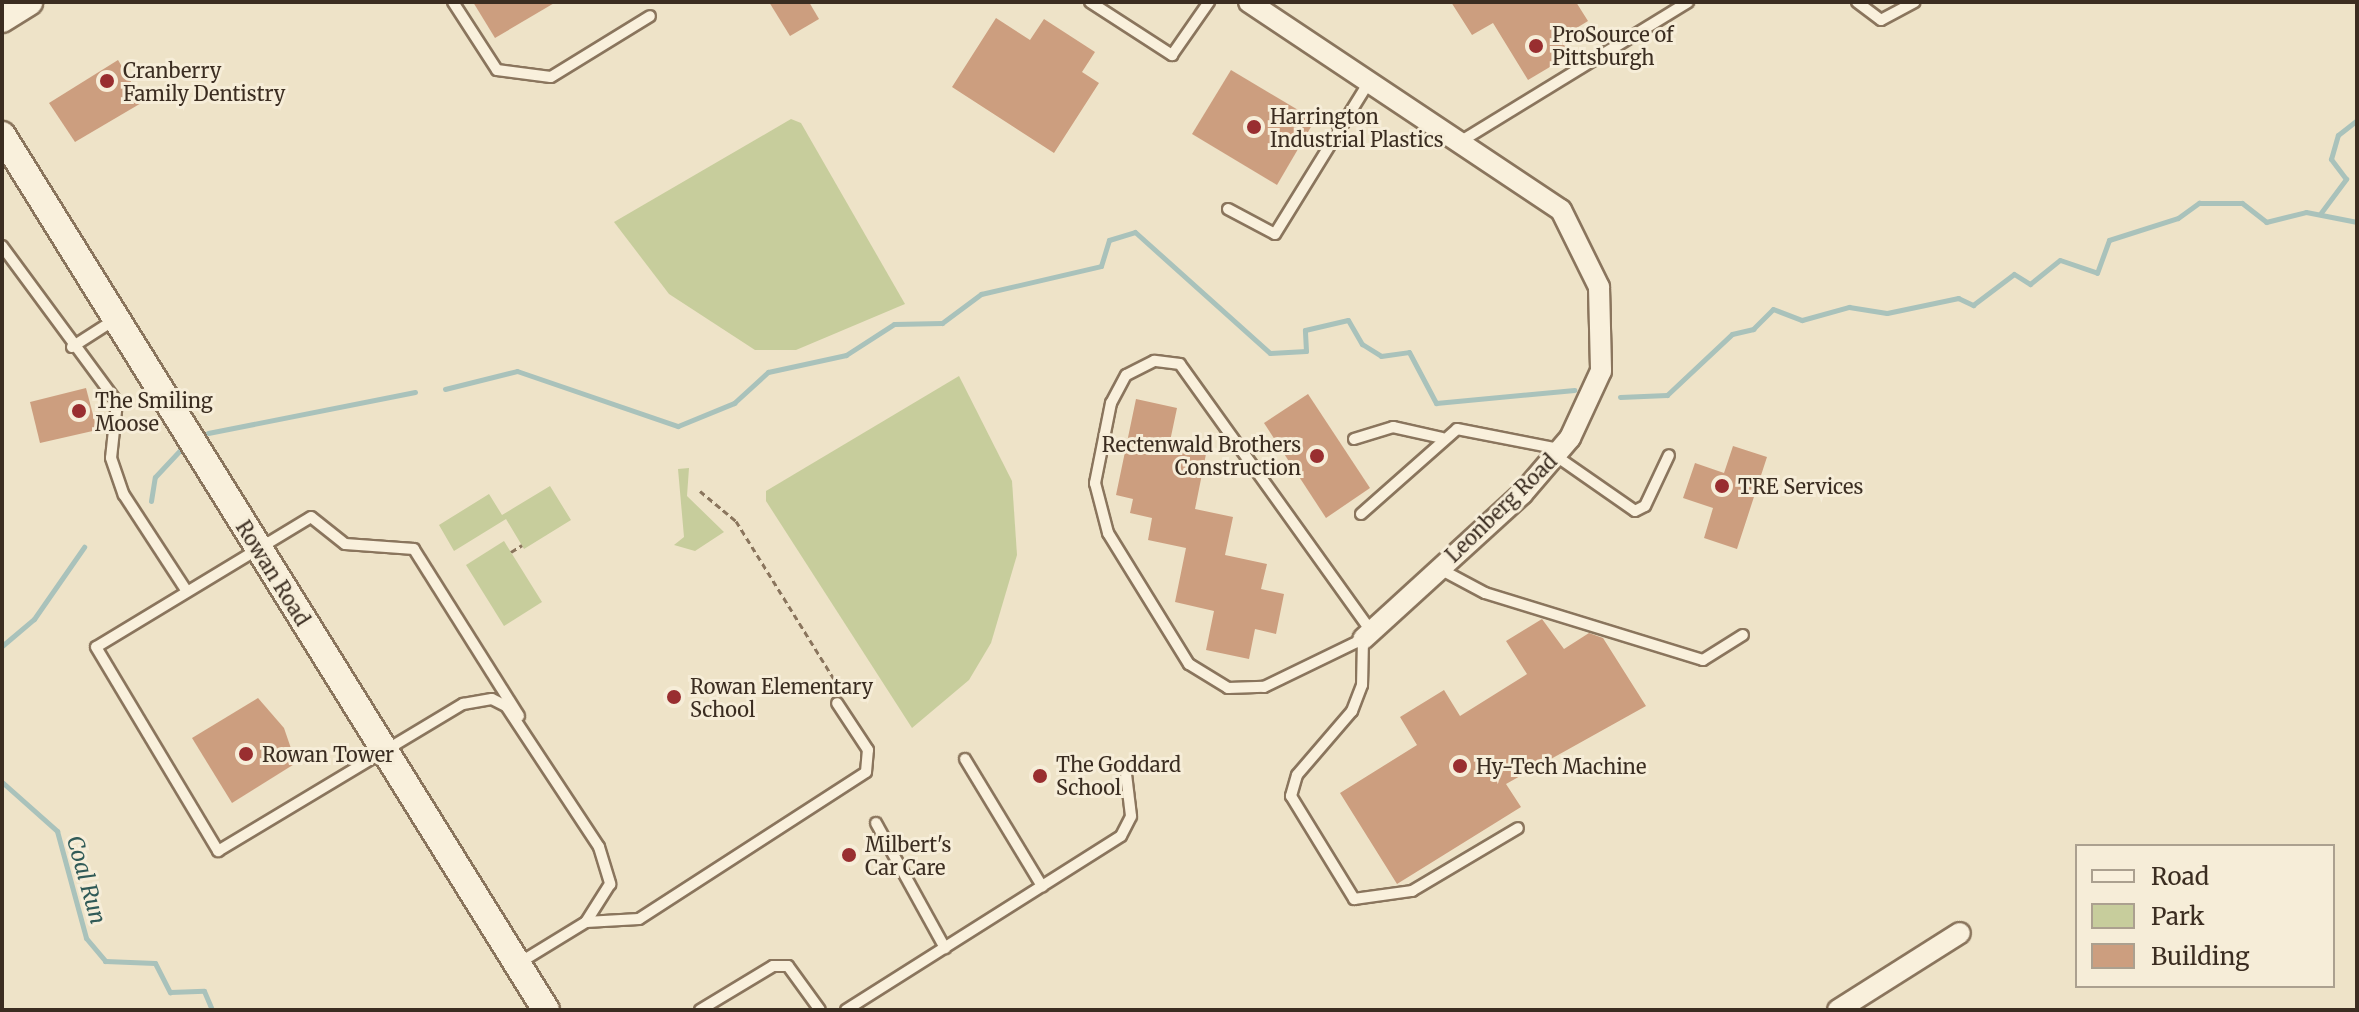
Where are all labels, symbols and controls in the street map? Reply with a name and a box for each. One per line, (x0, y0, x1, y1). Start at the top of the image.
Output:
place label: ProSource of Pittsburgh (1552, 22, 1674, 69)
marker: ProSource of Pittsburgh (1527, 37, 1545, 55)
place label: Cranberry Family Dentistry (123, 58, 285, 105)
marker: Cranberry Family Dentistry (98, 72, 116, 90)
place label: Harrington Industrial Plastics (1270, 104, 1444, 151)
marker: Harrington Industrial Plastics (1245, 118, 1263, 136)
place label: The Smiling Moose (95, 388, 213, 435)
marker: The Smiling Moose (70, 402, 88, 420)
place label: Rectenwald Brothers Construction (1102, 432, 1301, 479)
marker: Rectenwald Brothers Construction (1308, 447, 1326, 465)
street label: Leonberg Road (1441, 449, 1561, 567)
place label: TRE Services (1738, 474, 1863, 498)
marker: TRE Services (1713, 477, 1731, 495)
street label: Rowan Road (231, 516, 315, 630)
place label: Rowan Elementary School (690, 674, 873, 721)
marker: Rowan Elementary School (665, 688, 683, 706)
place label: Rowan Tower (262, 742, 394, 766)
marker: Rowan Tower (237, 745, 255, 763)
place label: The Goddard School (1056, 752, 1181, 799)
place label: Hy-Tech Machine (1476, 754, 1646, 778)
marker: Hy-Tech Machine (1451, 757, 1469, 775)
marker: The Goddard School (1031, 767, 1049, 785)
place label: Milbert's Car Care (865, 832, 951, 879)
water label: Coal Run (61, 833, 111, 927)
legend (2075, 844, 2335, 988)
marker: Milbert's Car Care (840, 846, 858, 864)
text: Road (2151, 861, 2209, 892)
text: Park (2151, 901, 2204, 932)
text: Building (2151, 941, 2250, 972)

